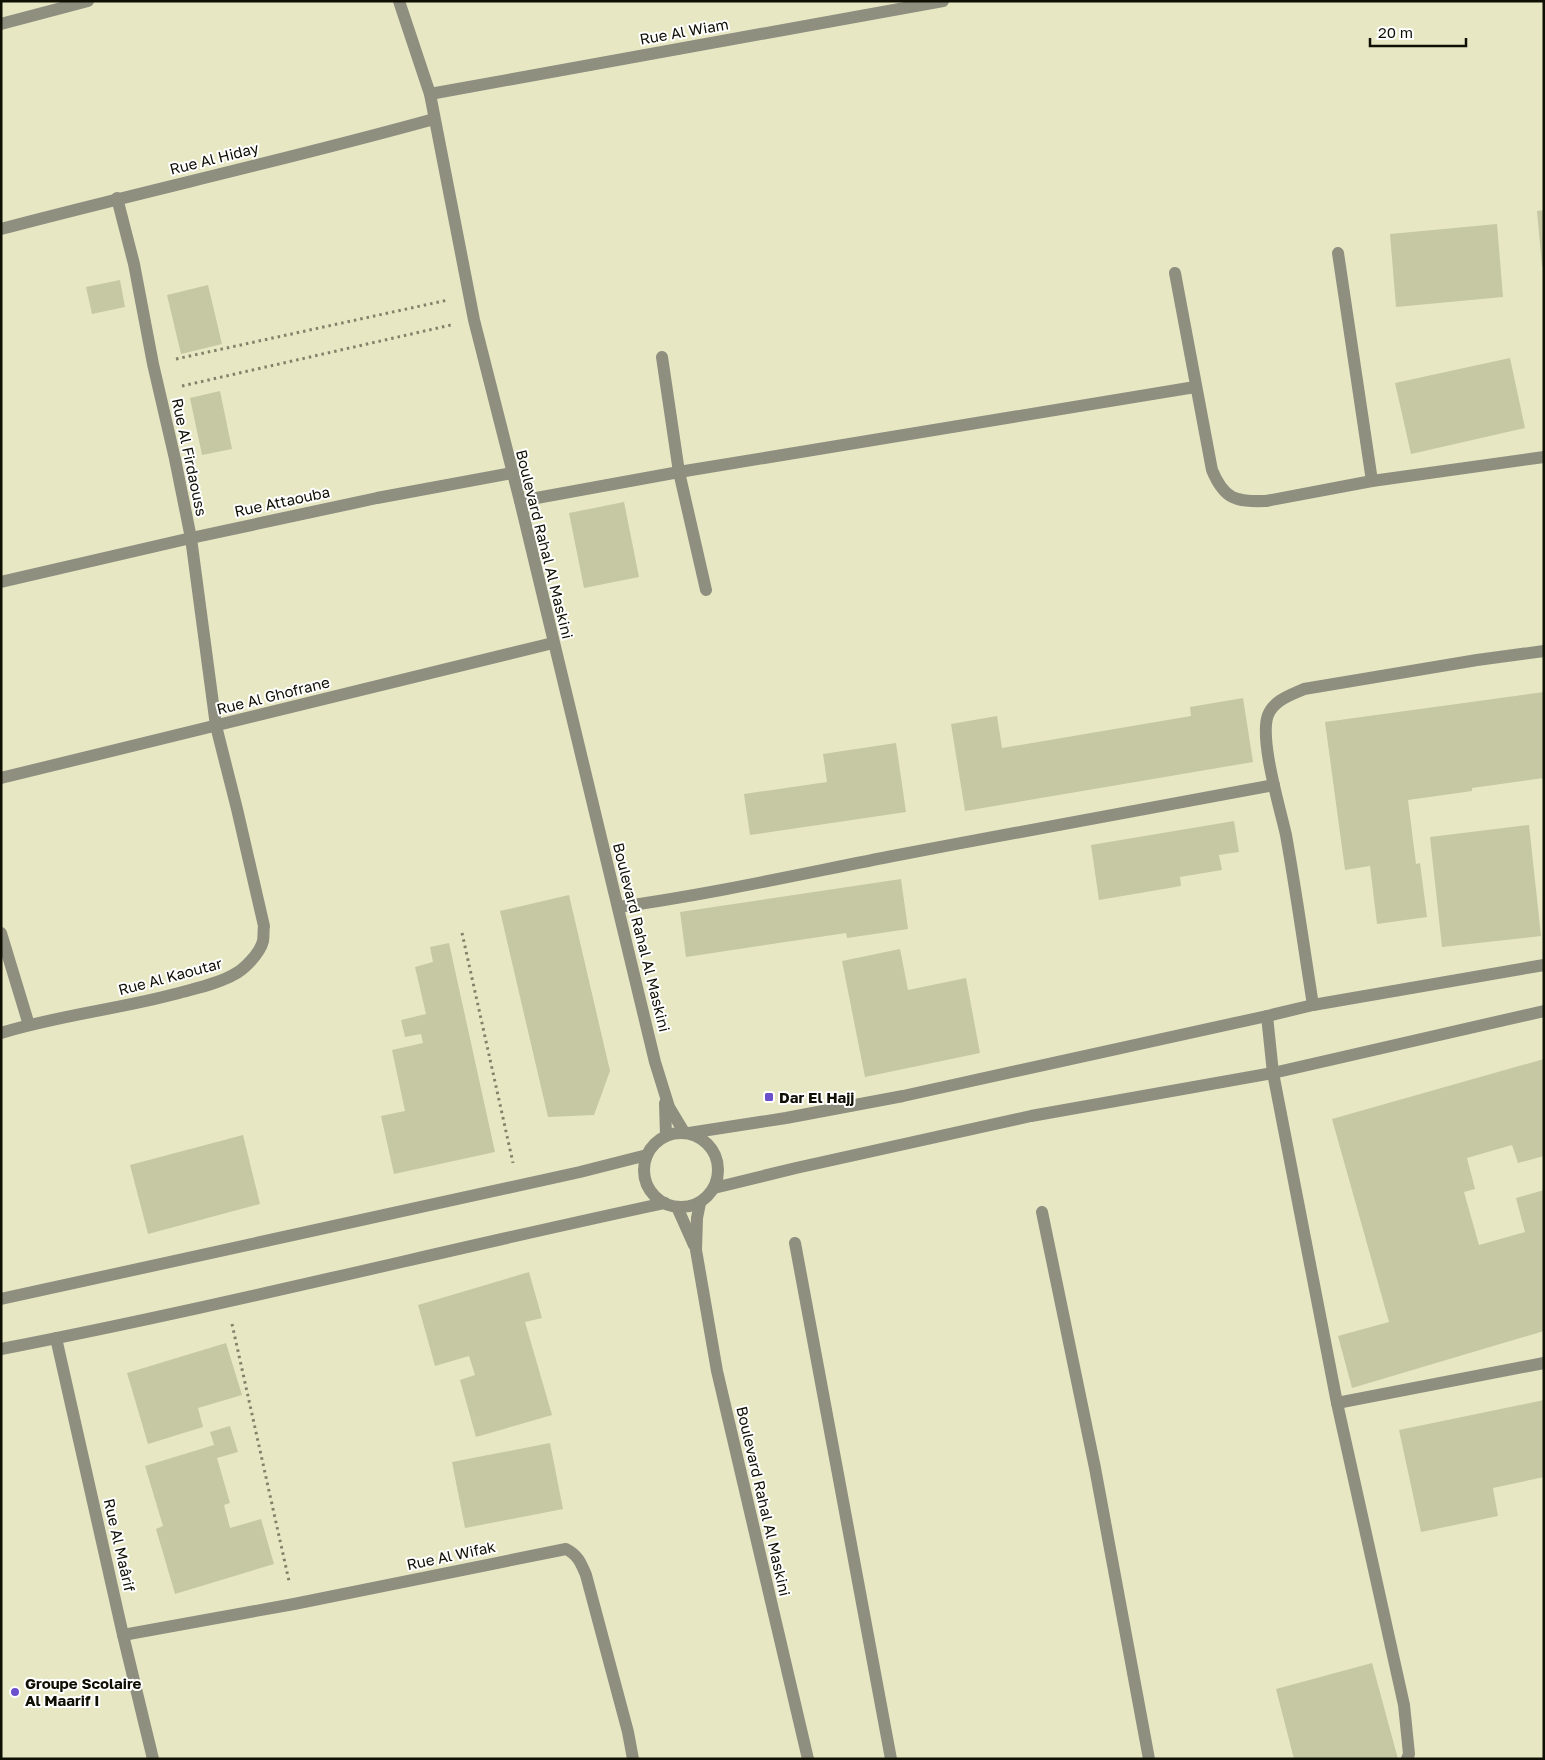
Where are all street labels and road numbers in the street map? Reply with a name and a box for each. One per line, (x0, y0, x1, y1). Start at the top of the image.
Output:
street label: Rue Al Wiam (638, 14, 730, 48)
street label: Rue Al Hiday (168, 138, 261, 178)
street label: Rue Al Firdaouss (169, 396, 211, 518)
street label: Boulevard Rahal Al Maskini (513, 447, 577, 641)
street label: Rue Attaouba (233, 482, 331, 520)
street label: Rue Al Ghofrane (215, 672, 332, 718)
street label: Boulevard Rahal Al Maskini (610, 840, 674, 1034)
street label: Rue Al Kaoutar (116, 953, 224, 999)
street label: Boulevard Rahal Al Maskini (733, 1404, 795, 1598)
street label: Rue Al Maârif (101, 1497, 140, 1594)
street label: Rue Al Wifak (405, 1537, 498, 1573)

